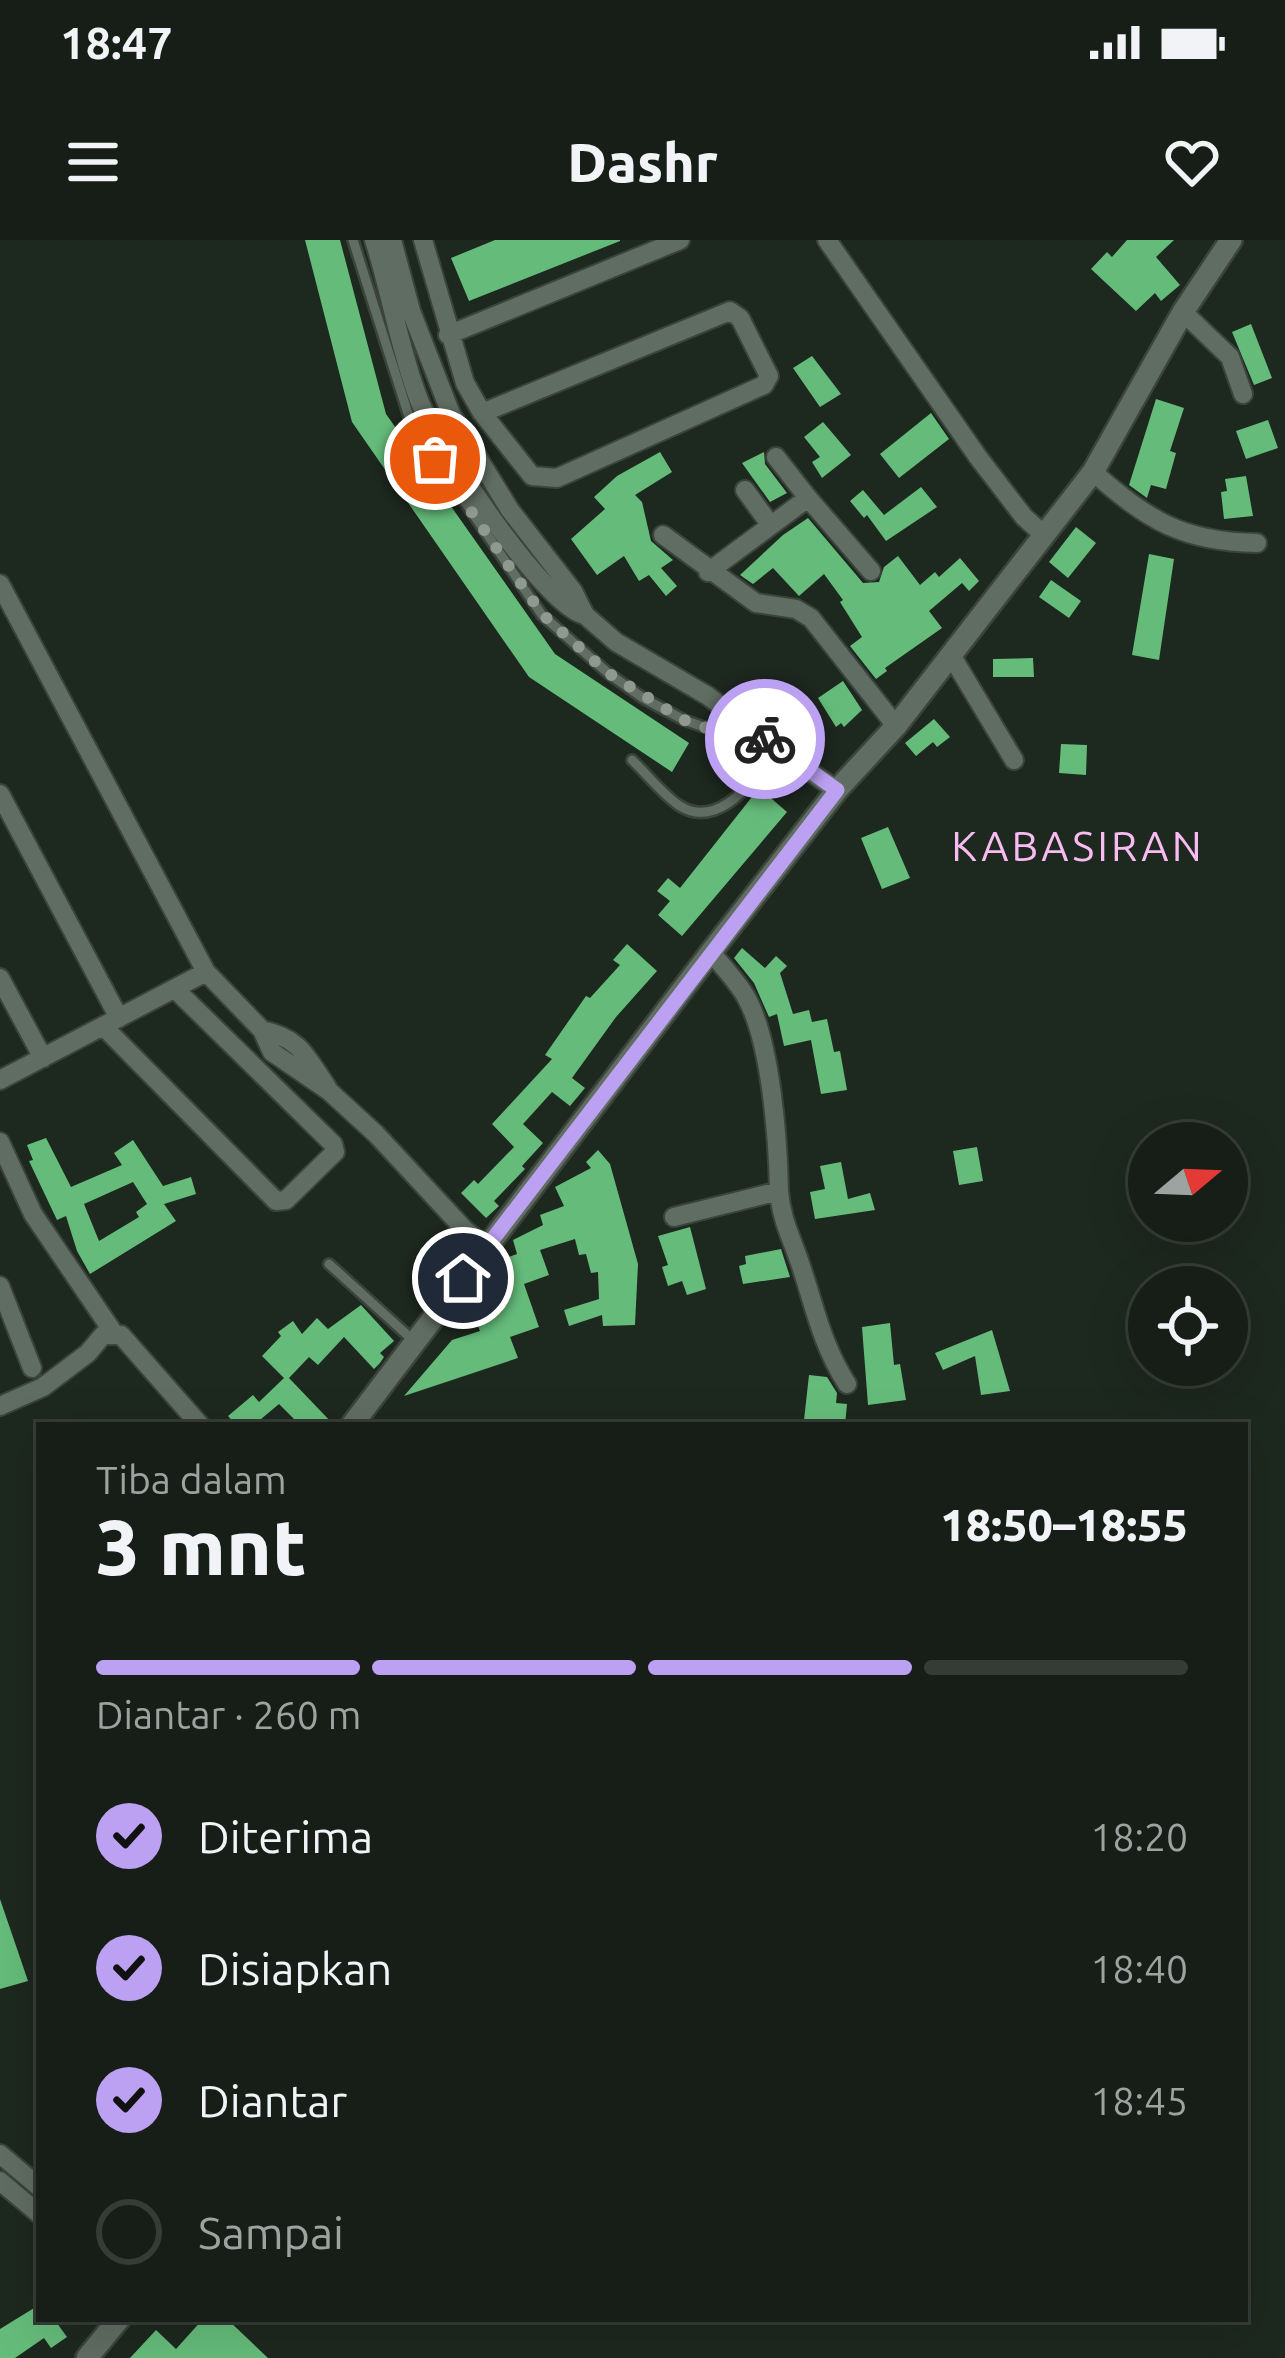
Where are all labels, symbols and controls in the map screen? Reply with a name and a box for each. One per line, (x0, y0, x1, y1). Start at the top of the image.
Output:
text: 18:47 (60, 17, 173, 68)
icon: menu (60, 129, 126, 195)
icon: heart (1159, 129, 1225, 195)
text: Dashr (567, 132, 718, 192)
pin (384, 408, 486, 510)
icon: bag (402, 426, 468, 492)
courier (705, 679, 825, 799)
icon: bike (732, 706, 798, 772)
district label: KABASIRAN (951, 822, 1205, 869)
north arrow (1128, 1122, 1248, 1242)
map controls (1128, 1122, 1248, 1386)
pin (412, 1227, 514, 1329)
icon: home (430, 1245, 496, 1311)
button: locate (1128, 1266, 1248, 1386)
text: Tiba dalam (96, 1458, 287, 1501)
text: 18:50–18:55 (940, 1499, 1188, 1550)
text: 3 mnt (96, 1502, 307, 1590)
text: Diantar · 260 m (96, 1693, 361, 1736)
icon: check (96, 1803, 162, 1869)
text: Diterima (198, 1811, 373, 1862)
text: 18:20 (1090, 1815, 1188, 1858)
icon: check (96, 1935, 162, 2001)
text: Disiapkan (198, 1943, 392, 1994)
text: 18:40 (1090, 1947, 1188, 1990)
icon: check (96, 2067, 162, 2133)
text: Diantar (198, 2075, 347, 2126)
text: 18:45 (1090, 2079, 1188, 2122)
text: Sampai (198, 2207, 344, 2258)

